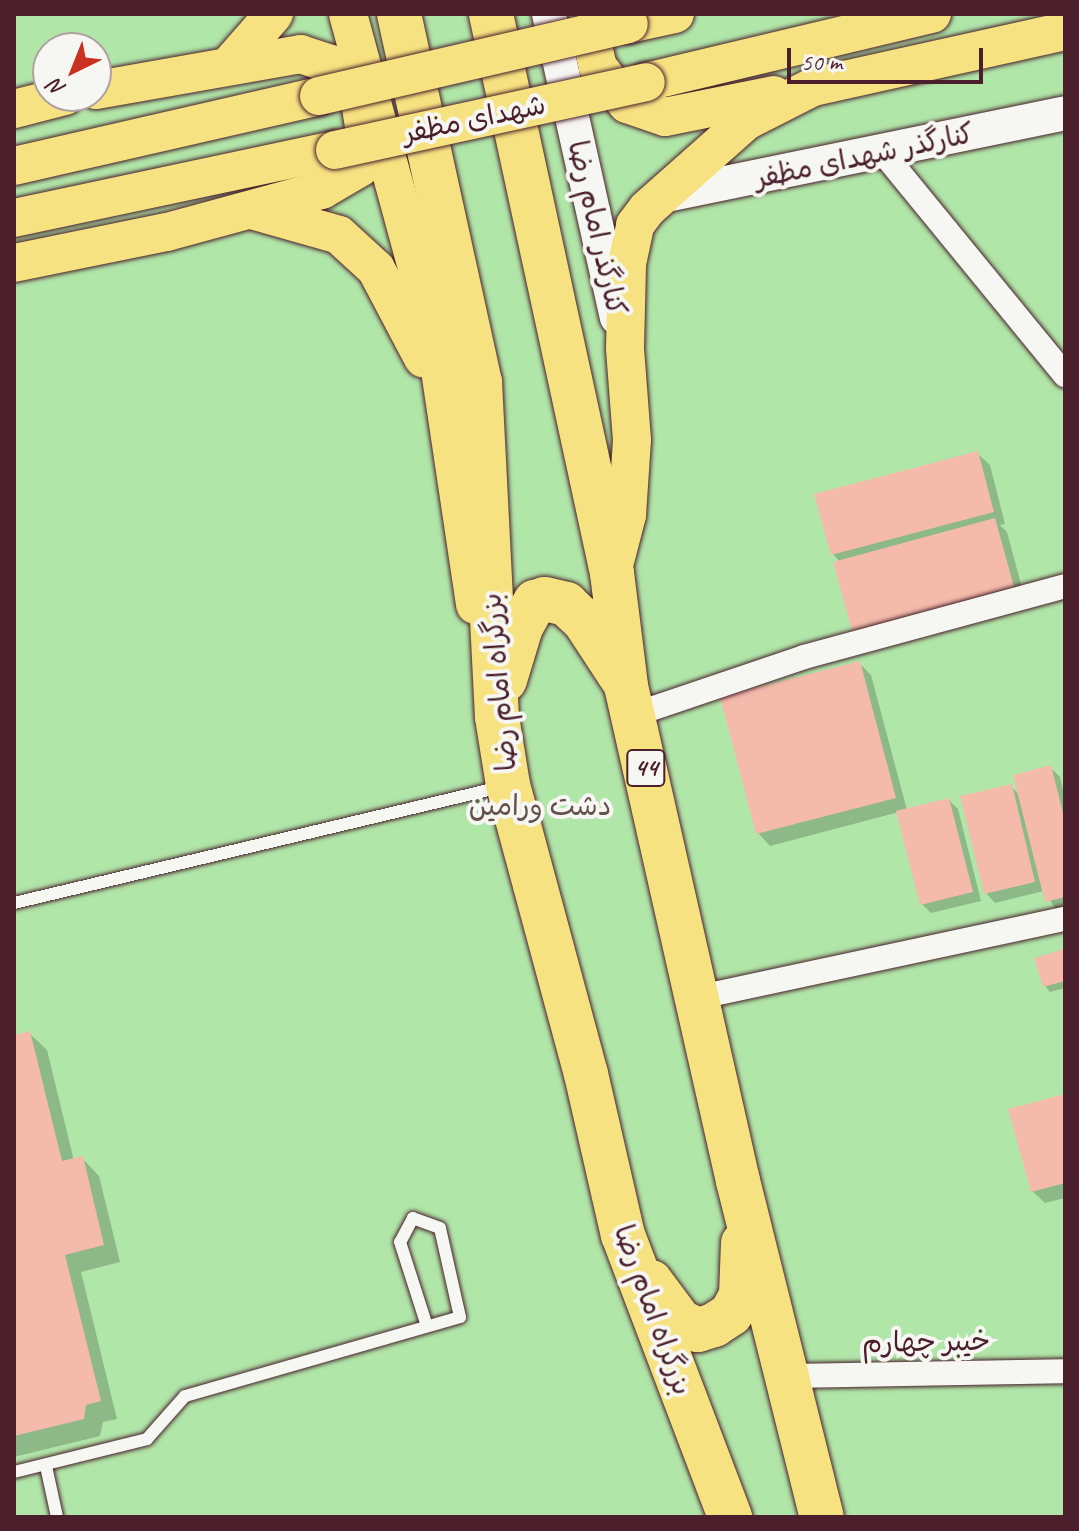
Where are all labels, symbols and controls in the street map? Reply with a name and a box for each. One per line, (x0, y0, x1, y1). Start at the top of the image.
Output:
north arrow (32, 32, 112, 112)
scale bar (791, 32, 987, 82)
text: 50 m (801, 47, 842, 77)
text: N (42, 73, 72, 103)
street label: شهدای مظفر (400, 87, 548, 151)
street label: کنارگذر شهدای مظفر (751, 116, 977, 196)
street label: کنارگذر امام رضا (561, 137, 633, 319)
street label: بزرگراه امام رضا (474, 591, 524, 773)
road number: 44 (626, 746, 666, 790)
park label: دشت ورامین (469, 789, 611, 823)
street label: بزرگراه امام رضا (607, 1220, 699, 1400)
street label: خیبر چهارم (862, 1324, 990, 1360)

